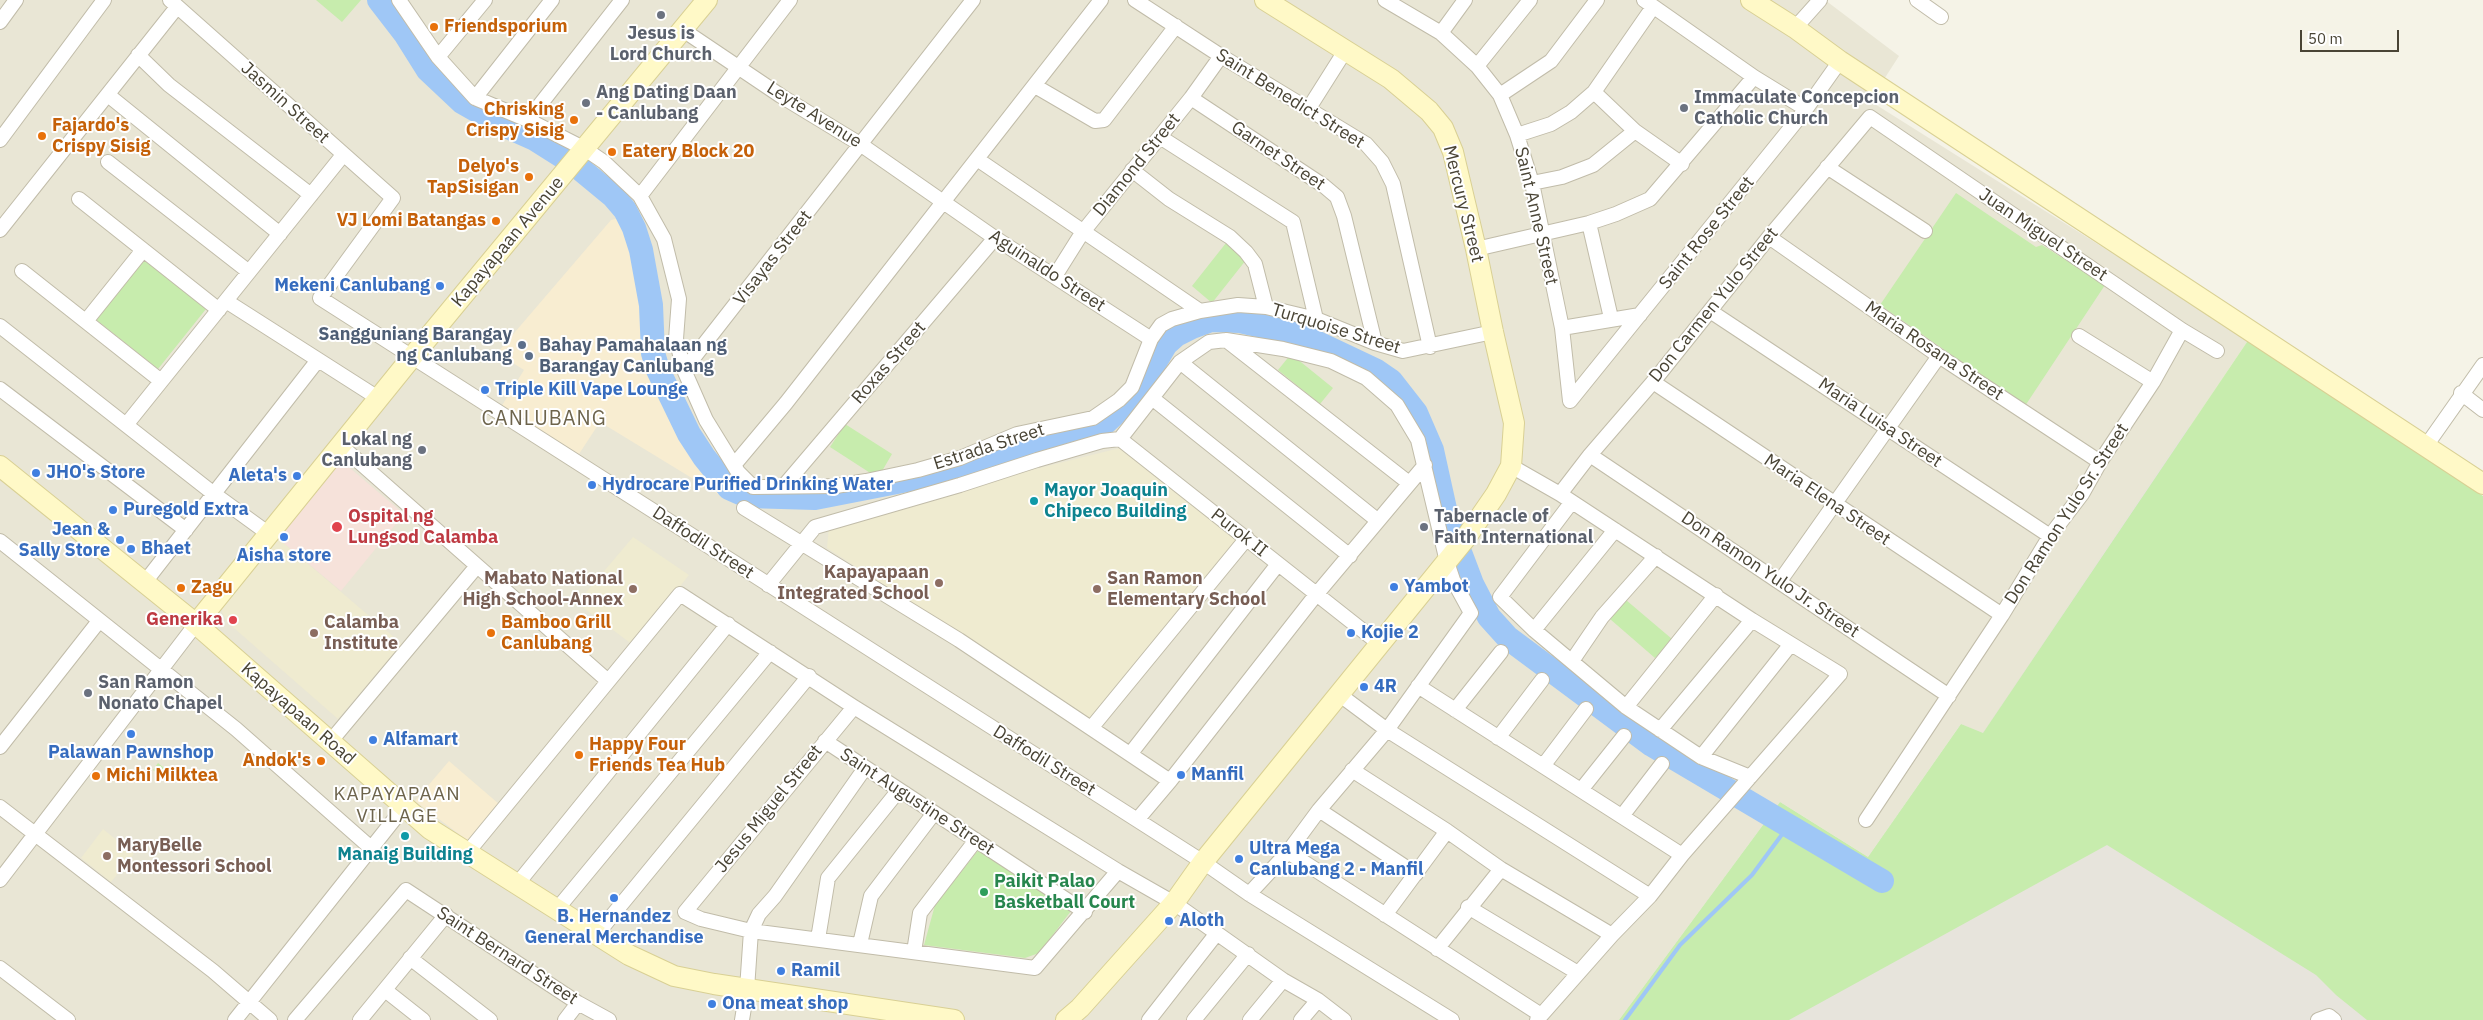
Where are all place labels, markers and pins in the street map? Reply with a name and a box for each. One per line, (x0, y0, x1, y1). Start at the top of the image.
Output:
marker: Jesus is Lord Church (655, 9, 667, 21)
place label: Friendsporium (444, 16, 568, 38)
marker: Friendsporium (428, 21, 440, 33)
place label: Jesus is Lord Church (610, 23, 712, 66)
place label: Ang Dating Daan - Canlubang (596, 82, 737, 125)
place label: Immaculate Concepcion Catholic Church (1694, 87, 1899, 130)
marker: Ang Dating Daan - Canlubang (580, 97, 592, 109)
place label: Chrisking Crispy Sisig (466, 99, 564, 142)
marker: Immaculate Concepcion Catholic Church (1678, 102, 1690, 114)
marker: Chrisking Crispy Sisig (568, 114, 580, 126)
place label: Fajardo's Crispy Sisig (52, 115, 150, 158)
marker: Fajardo's Crispy Sisig (36, 130, 48, 142)
place label: Eatery Block 20 (622, 141, 754, 163)
marker: Eatery Block 20 (606, 146, 618, 158)
place label: Delyo's TapSisigan (427, 156, 519, 198)
marker: Delyo's TapSisigan (523, 171, 535, 183)
place label: VJ Lomi Batangas (337, 210, 486, 232)
marker: VJ Lomi Batangas (490, 215, 502, 227)
place label: Mekeni Canlubang (274, 275, 430, 297)
marker: Mekeni Canlubang (434, 280, 446, 292)
place label: Sangguniang Barangay ng Canlubang (318, 324, 512, 366)
place label: Bahay Pamahalaan ng Barangay Canlubang (539, 335, 727, 378)
marker: Sangguniang Barangay ng Canlubang (516, 339, 528, 351)
marker: Bahay Pamahalaan ng Barangay Canlubang (523, 350, 535, 362)
place label: Triple Kill Vape Lounge (495, 379, 688, 401)
marker: Triple Kill Vape Lounge (479, 384, 491, 396)
place label: Lokal ng Canlubang (321, 429, 412, 472)
marker: Lokal ng Canlubang (416, 444, 428, 456)
place label: JHO's Store (46, 462, 145, 484)
place label: Aleta's (228, 465, 287, 487)
marker: JHO's Store (30, 467, 42, 479)
marker: Aleta's (291, 470, 303, 482)
place label: Hydrocare Purified Drinking Water (602, 474, 893, 496)
marker: Hydrocare Purified Drinking Water (586, 479, 598, 491)
place label: Mayor Joaquin Chipeco Building (1044, 480, 1186, 522)
marker: Mayor Joaquin Chipeco Building (1028, 495, 1040, 507)
place label: Puregold Extra (123, 499, 249, 521)
marker: Puregold Extra (107, 504, 119, 516)
place label: Ospital ng Lungsod Calamba (348, 506, 498, 548)
place label: Tabernacle of Faith International (1434, 506, 1593, 548)
place label: Jean & Sally Store (19, 519, 110, 562)
marker: Ospital ng Lungsod Calamba (330, 520, 344, 534)
marker: Tabernacle of Faith International (1418, 521, 1430, 533)
marker: Aisha store (278, 531, 290, 543)
marker: Jean & Sally Store (114, 534, 126, 546)
place label: Bhaet (141, 538, 191, 560)
marker: Bhaet (125, 543, 137, 555)
place label: Aisha store (237, 545, 331, 567)
place label: Kapayapaan Integrated School (777, 562, 929, 604)
place label: Mabato National High School-Annex (462, 568, 623, 610)
place label: San Ramon Elementary School (1107, 568, 1266, 610)
place label: Yambot (1404, 576, 1469, 598)
place label: Zagu (191, 577, 233, 599)
marker: Kapayapaan Integrated School (933, 577, 945, 589)
marker: Yambot (1388, 581, 1400, 593)
marker: Zagu (175, 582, 187, 594)
marker: Mabato National High School-Annex (627, 583, 639, 595)
marker: San Ramon Elementary School (1091, 583, 1103, 595)
place label: Generika (146, 609, 223, 631)
place label: Calamba Institute (324, 612, 399, 654)
place label: Bamboo Grill Canlubang (501, 612, 611, 654)
marker: Generika (227, 614, 239, 626)
place label: Kojie 2 (1361, 622, 1419, 644)
marker: Calamba Institute (308, 627, 320, 639)
marker: Bamboo Grill Canlubang (485, 627, 497, 639)
marker: Kojie 2 (1345, 627, 1357, 639)
place label: San Ramon Nonato Chapel (98, 672, 222, 714)
place label: 4R (1374, 676, 1397, 698)
marker: 4R (1358, 681, 1370, 693)
marker: San Ramon Nonato Chapel (82, 687, 94, 699)
marker: Palawan Pawnshop (125, 728, 137, 740)
place label: Alfamart (383, 729, 458, 751)
marker: Alfamart (367, 734, 379, 746)
place label: Happy Four Friends Tea Hub (589, 734, 725, 776)
place label: Palawan Pawnshop (48, 742, 214, 764)
marker: Happy Four Friends Tea Hub (573, 749, 585, 761)
place label: Andok's (243, 750, 311, 772)
marker: Andok's (315, 755, 327, 767)
place label: Manfil (1191, 764, 1244, 786)
place label: Michi Milktea (106, 765, 218, 787)
marker: Manfil (1175, 769, 1187, 781)
marker: Michi Milktea (90, 770, 102, 782)
marker: Manaig Building (399, 830, 411, 842)
place label: MaryBelle Montessori School (117, 835, 271, 878)
place label: Ultra Mega Canlubang 2 - Manfil (1249, 838, 1423, 881)
place label: Manaig Building (337, 844, 473, 866)
marker: MaryBelle Montessori School (101, 850, 113, 862)
marker: Ultra Mega Canlubang 2 - Manfil (1233, 853, 1245, 865)
place label: Paikit Palao Basketball Court (994, 871, 1135, 914)
marker: Paikit Palao Basketball Court (978, 886, 990, 898)
marker: B. Hernandez General Merchandise (608, 892, 620, 904)
place label: B. Hernandez General Merchandise (524, 906, 704, 949)
place label: Aloth (1179, 910, 1224, 932)
marker: Aloth (1163, 915, 1175, 927)
place label: Ramil (791, 960, 840, 982)
marker: Ramil (775, 965, 787, 977)
place label: Ona meat shop (722, 993, 848, 1015)
marker: Ona meat shop (706, 998, 718, 1010)

